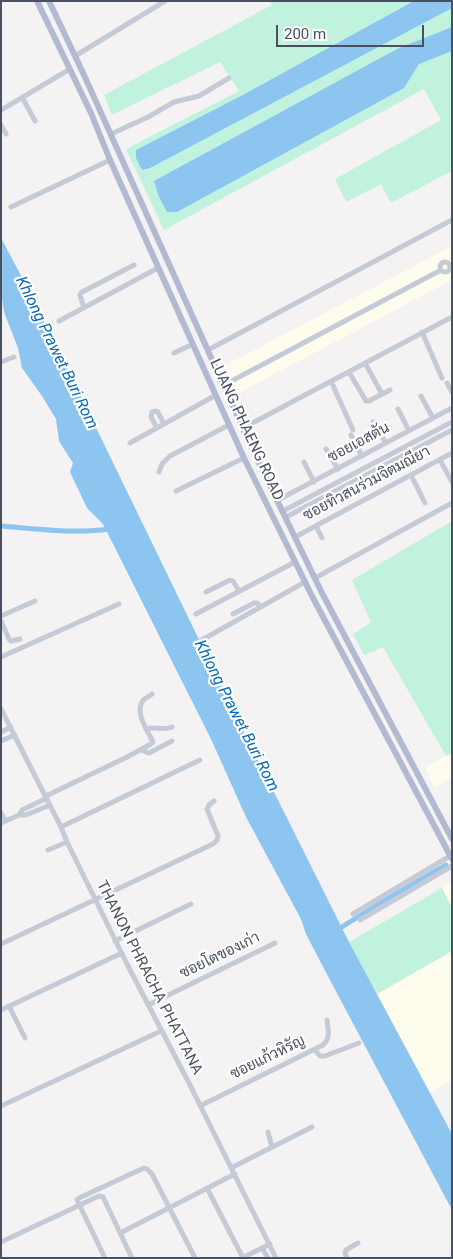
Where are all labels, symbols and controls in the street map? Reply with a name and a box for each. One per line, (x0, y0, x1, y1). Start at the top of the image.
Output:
scale bar (278, 15, 426, 47)
text: 200 m (284, 25, 326, 43)
water label: Khlong Prawet Buri Rom (11, 274, 101, 432)
street label: LUANG PHAENG ROAD (205, 356, 287, 504)
street label: ซอยเอสตัน (325, 419, 393, 467)
street label: ซอยทิวสนร่วมจิตมณียา (300, 443, 434, 525)
water label: Khlong Prawet Buri Rom (189, 637, 283, 795)
street label: THANON PHRACHA PHATTANA (92, 878, 206, 1078)
street label: ซอยโตของเก่า (177, 929, 263, 983)
street label: ซอยแก้วหิรัญ (228, 1032, 308, 1084)

